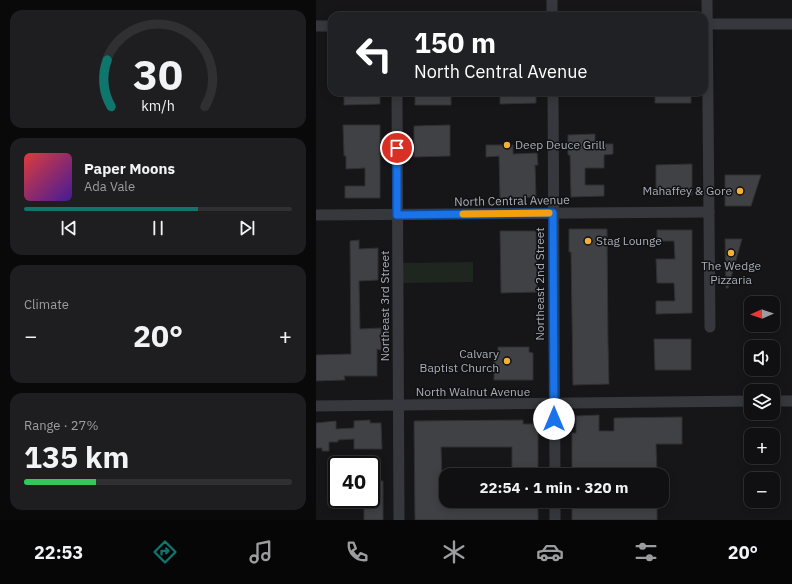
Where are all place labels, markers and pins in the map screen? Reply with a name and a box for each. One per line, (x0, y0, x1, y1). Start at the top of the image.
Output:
pin (380, 131, 414, 165)
place label: Deep Deuce Grill (515, 137, 605, 152)
marker: Deep Deuce Grill (502, 140, 512, 150)
place label: Mahaffey & Gore (642, 183, 732, 198)
marker: Mahaffey & Gore (735, 186, 745, 196)
place label: Stag Lounge (596, 233, 662, 248)
marker: Stag Lounge (583, 236, 593, 246)
marker: The Wedge Pizzaria (726, 248, 736, 258)
place label: The Wedge Pizzaria (701, 258, 761, 287)
place label: Calvary Baptist Church (420, 346, 499, 375)
marker: Calvary Baptist Church (502, 356, 512, 366)

